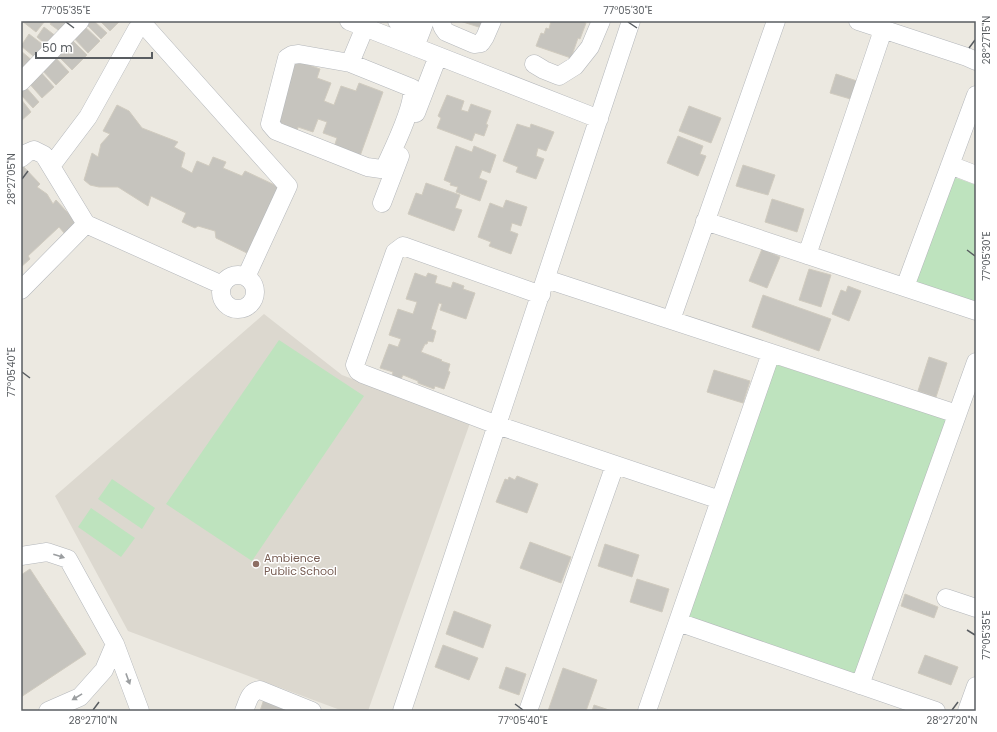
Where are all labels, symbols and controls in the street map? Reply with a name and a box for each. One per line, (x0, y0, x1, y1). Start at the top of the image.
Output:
text: 77°05'35"E (41, 3, 91, 18)
text: 77°05'30"E (603, 3, 653, 18)
text: 28°27'15"N (979, 16, 994, 64)
scale bar (36, 34, 152, 60)
text: 50 m (42, 39, 73, 56)
text: 28°27'05"N (4, 153, 19, 205)
text: 77°05'30"E (979, 231, 994, 281)
text: 77°05'40"E (4, 347, 19, 397)
place label: Ambience Public School (264, 550, 337, 579)
one-way arrow (53, 553, 65, 559)
marker: Ambience Public School (251, 559, 261, 569)
text: 77°05'35"E (979, 610, 994, 660)
one-way arrow (125, 674, 131, 686)
one-way arrow (71, 694, 83, 701)
text: 28°27'10"N (69, 713, 117, 728)
text: 77°05'40"E (498, 713, 548, 728)
text: 28°27'20"N (927, 713, 977, 728)

